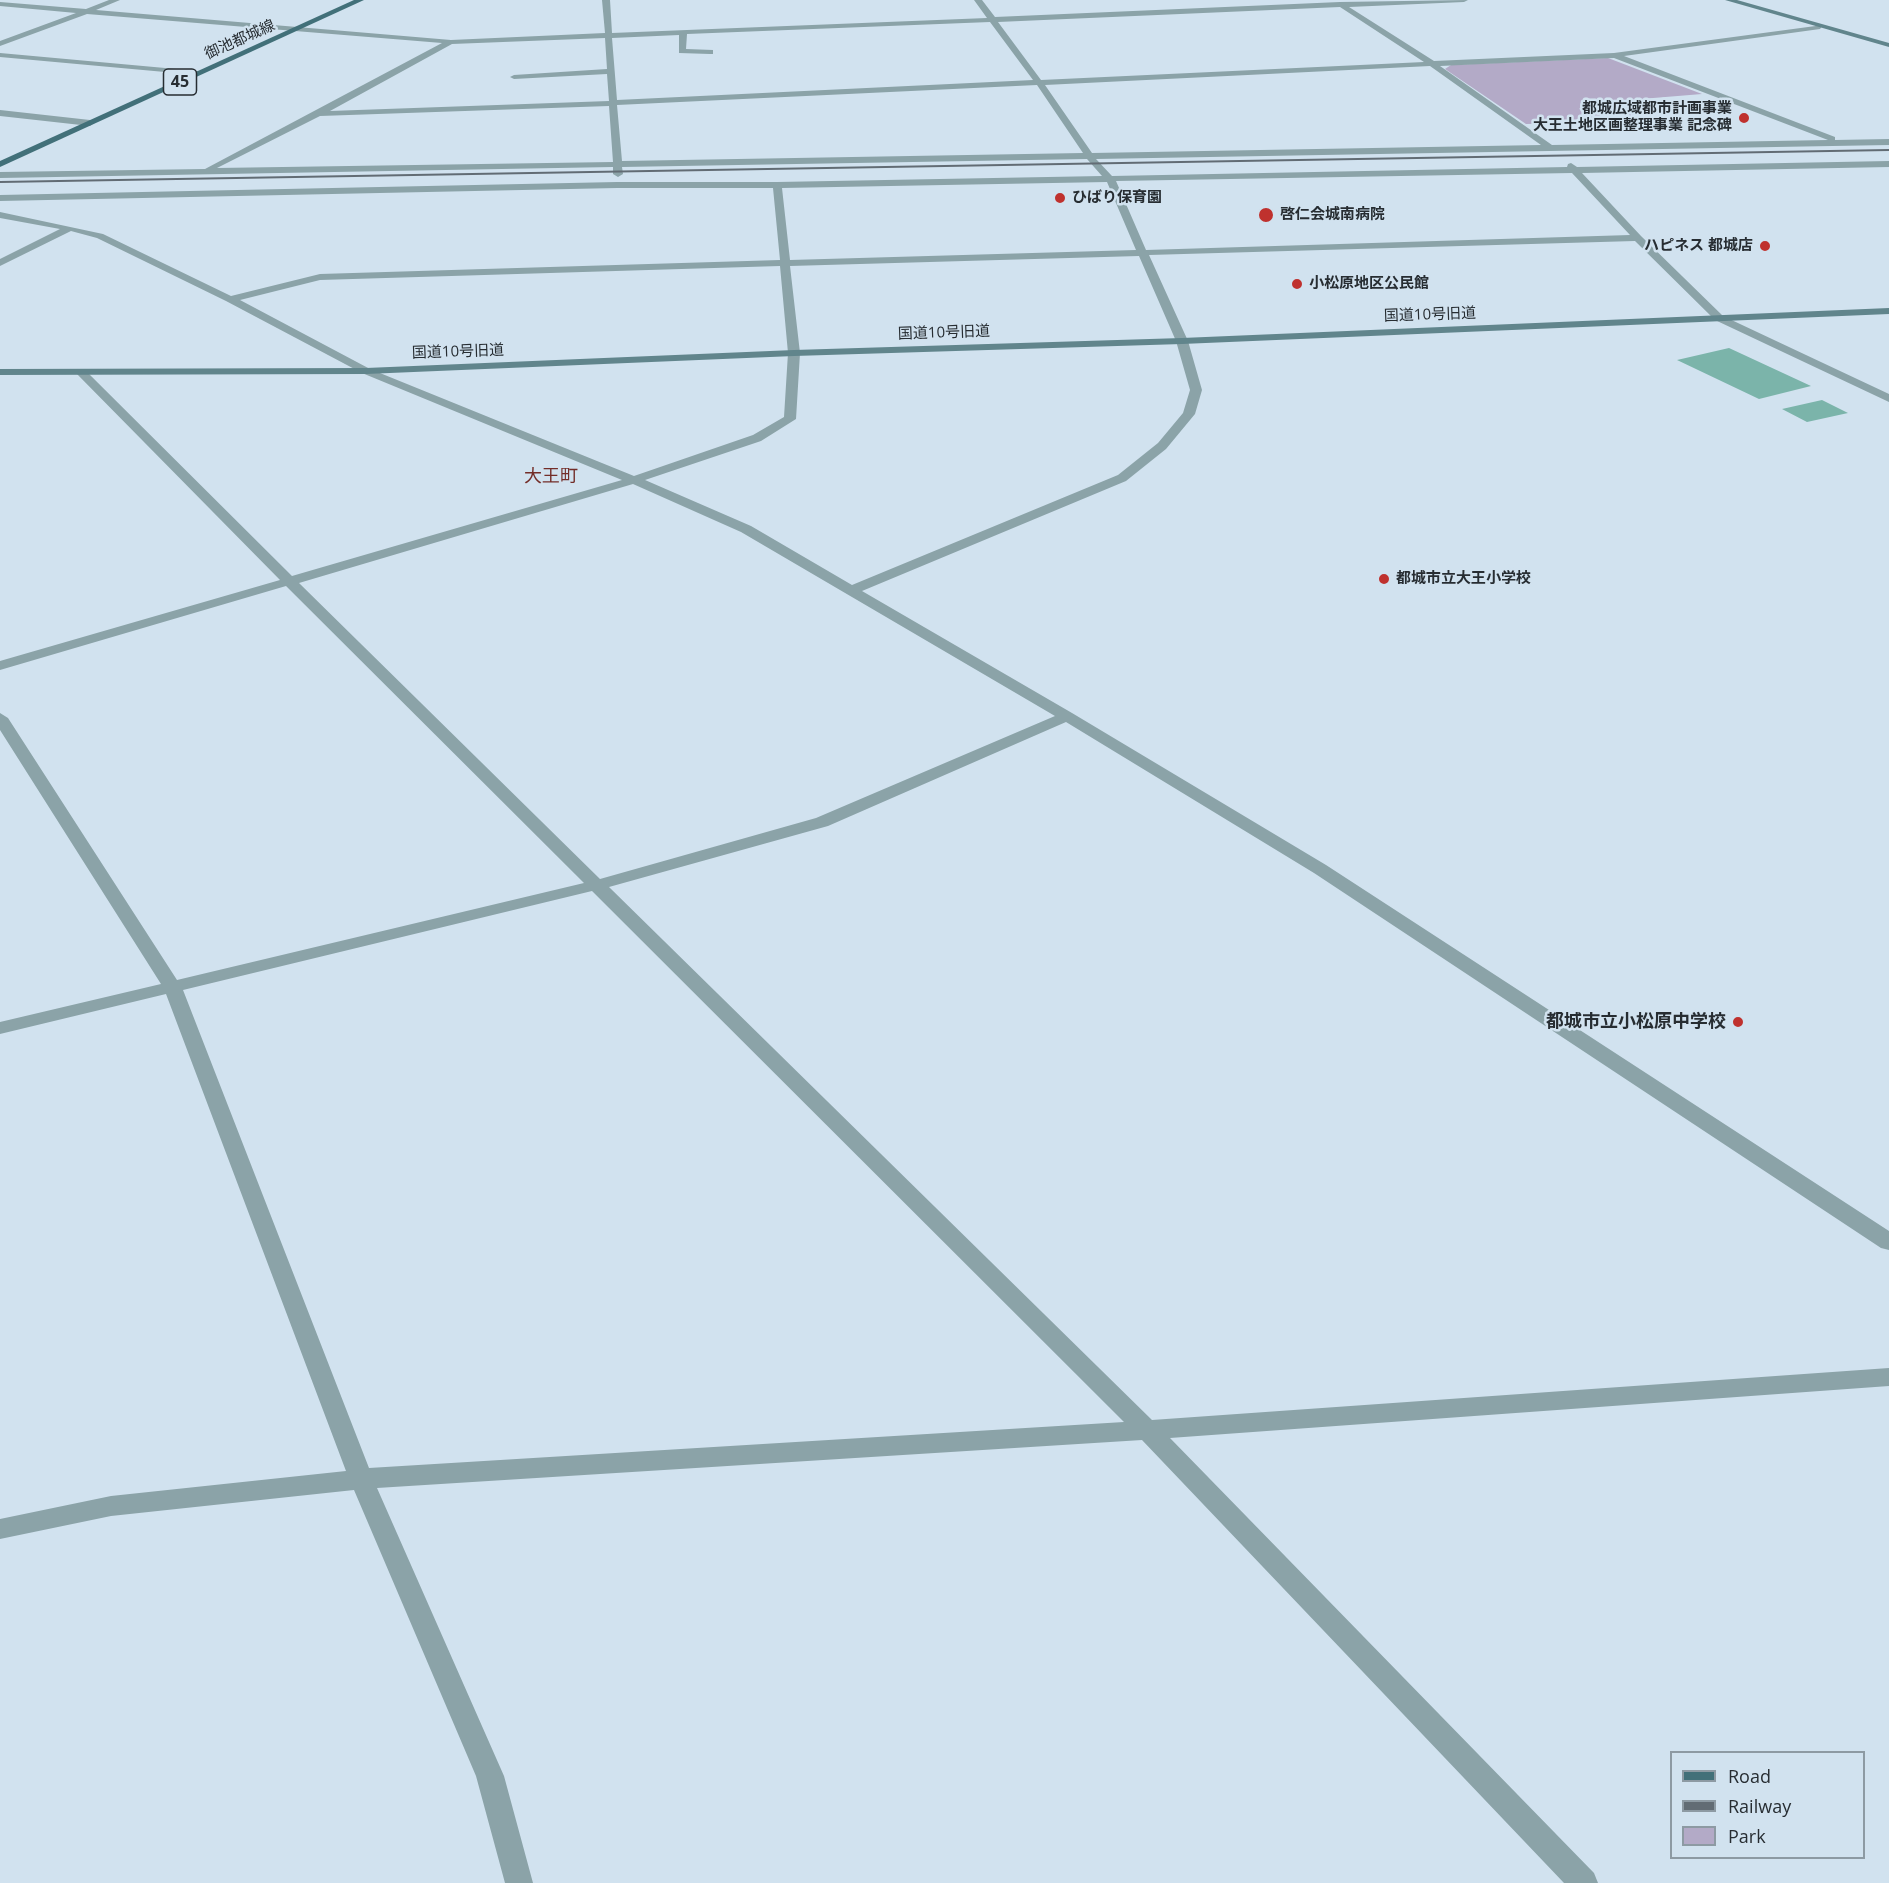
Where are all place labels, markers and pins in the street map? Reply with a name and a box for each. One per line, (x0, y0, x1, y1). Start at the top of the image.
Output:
place label: 都城広域都市計画事業 大王土地区画整理事業 記念碑 (1533, 100, 1732, 135)
marker: 都城広域都市計画事業 大王土地区画整理事業 記念碑 (1737, 111, 1751, 125)
place label: ひばり保育園 (1072, 189, 1162, 207)
marker: ひばり保育園 (1053, 191, 1067, 205)
marker: 啓仁会城南病院 (1257, 206, 1275, 224)
place label: 啓仁会城南病院 (1280, 206, 1385, 224)
place label: ハピネス 都城店 (1644, 237, 1753, 255)
marker: ハピネス 都城店 (1758, 239, 1772, 253)
place label: 小松原地区公民館 (1309, 275, 1429, 293)
marker: 小松原地区公民館 (1290, 277, 1304, 291)
place label: 都城市立大王小学校 (1396, 570, 1531, 588)
marker: 都城市立大王小学校 (1377, 572, 1391, 586)
place label: 都城市立小松原中学校 (1546, 1011, 1726, 1033)
marker: 都城市立小松原中学校 (1731, 1015, 1745, 1029)

